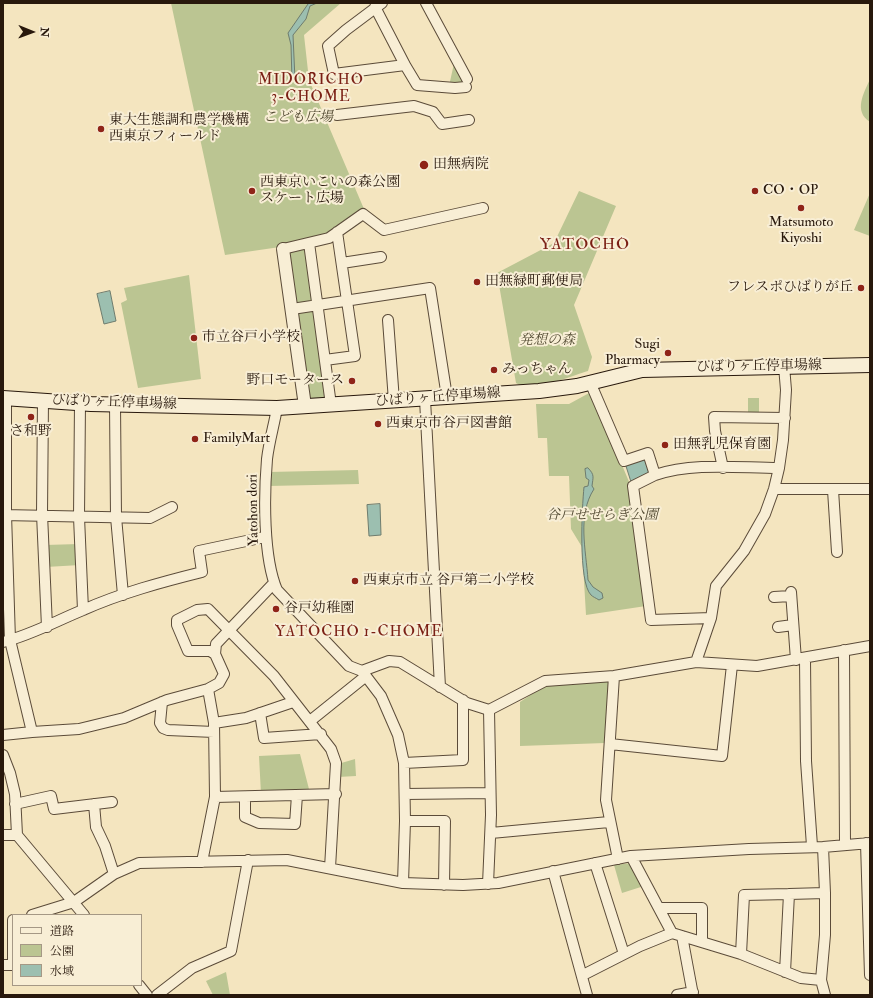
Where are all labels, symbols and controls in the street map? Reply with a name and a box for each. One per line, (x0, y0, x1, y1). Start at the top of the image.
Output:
north arrow (12, 12, 52, 52)
text: N (38, 27, 51, 37)
district label: MIDORICHO 3-CHOME (258, 72, 364, 107)
park label: こども広場 (263, 110, 333, 126)
place label: 東大生態調和農学機構 西東京フィールド (109, 113, 249, 146)
marker: 東大生態調和農学機構 西東京フィールド (96, 124, 106, 134)
place label: 田無病院 (433, 157, 489, 173)
marker: 田無病院 (418, 159, 430, 171)
place label: 西東京いこいの森公園 スケート広場 (260, 175, 400, 208)
place label: CO・OP (763, 183, 818, 199)
marker: 西東京いこいの森公園 スケート広場 (247, 186, 257, 196)
marker: CO・OP (750, 186, 760, 196)
marker: Matsumoto Kiyoshi (796, 203, 806, 213)
place label: Matsumoto Kiyoshi (769, 215, 833, 248)
district label: YATOCHO (540, 236, 630, 256)
place label: 田無緑町郵便局 (485, 274, 583, 290)
marker: 田無緑町郵便局 (472, 277, 482, 287)
place label: フレスポひばりが丘 (727, 280, 853, 296)
marker: フレスポひばりが丘 (856, 283, 866, 293)
place label: 市立谷戸小学校 (202, 330, 300, 346)
marker: 市立谷戸小学校 (189, 333, 199, 343)
park label: 発想の森 (519, 333, 575, 349)
place label: Sugi Pharmacy (605, 337, 660, 370)
marker: Sugi Pharmacy (663, 348, 673, 358)
street label: ひばりヶ丘停車場線 (696, 358, 822, 376)
place label: みっちゃん (502, 362, 572, 378)
marker: みっちゃん (489, 365, 499, 375)
place label: 野口モータース (247, 373, 344, 389)
marker: 野口モータース (347, 376, 357, 386)
street label: ひばりヶ丘停車場線 (375, 385, 501, 411)
street label: ひばりヶ丘停車場線 (51, 392, 177, 414)
marker: さ和野 (26, 412, 36, 422)
place label: 西東京市谷戸図書館 (386, 416, 512, 432)
marker: 西東京市谷戸図書館 (373, 419, 383, 429)
place label: さ和野 (10, 424, 52, 440)
place label: FamilyMart (203, 431, 270, 447)
marker: FamilyMart (190, 434, 200, 444)
place label: 田無乳児保育園 (673, 437, 771, 453)
marker: 田無乳児保育園 (660, 440, 670, 450)
street label: Yatohon dori (245, 474, 263, 546)
park label: 谷戸せせらぎ公園 (546, 508, 658, 524)
place label: 西東京市立 谷戸第二小学校 (363, 573, 534, 589)
marker: 西東京市立 谷戸第二小学校 (350, 576, 360, 586)
place label: 谷戸幼稚園 (284, 601, 354, 617)
marker: 谷戸幼稚園 (271, 604, 281, 614)
district label: YATOCHO 1-CHOME (275, 624, 443, 642)
legend (12, 914, 142, 986)
text: 道路 (50, 924, 74, 939)
text: 公園 (50, 944, 74, 959)
text: 水域 (50, 964, 74, 979)

